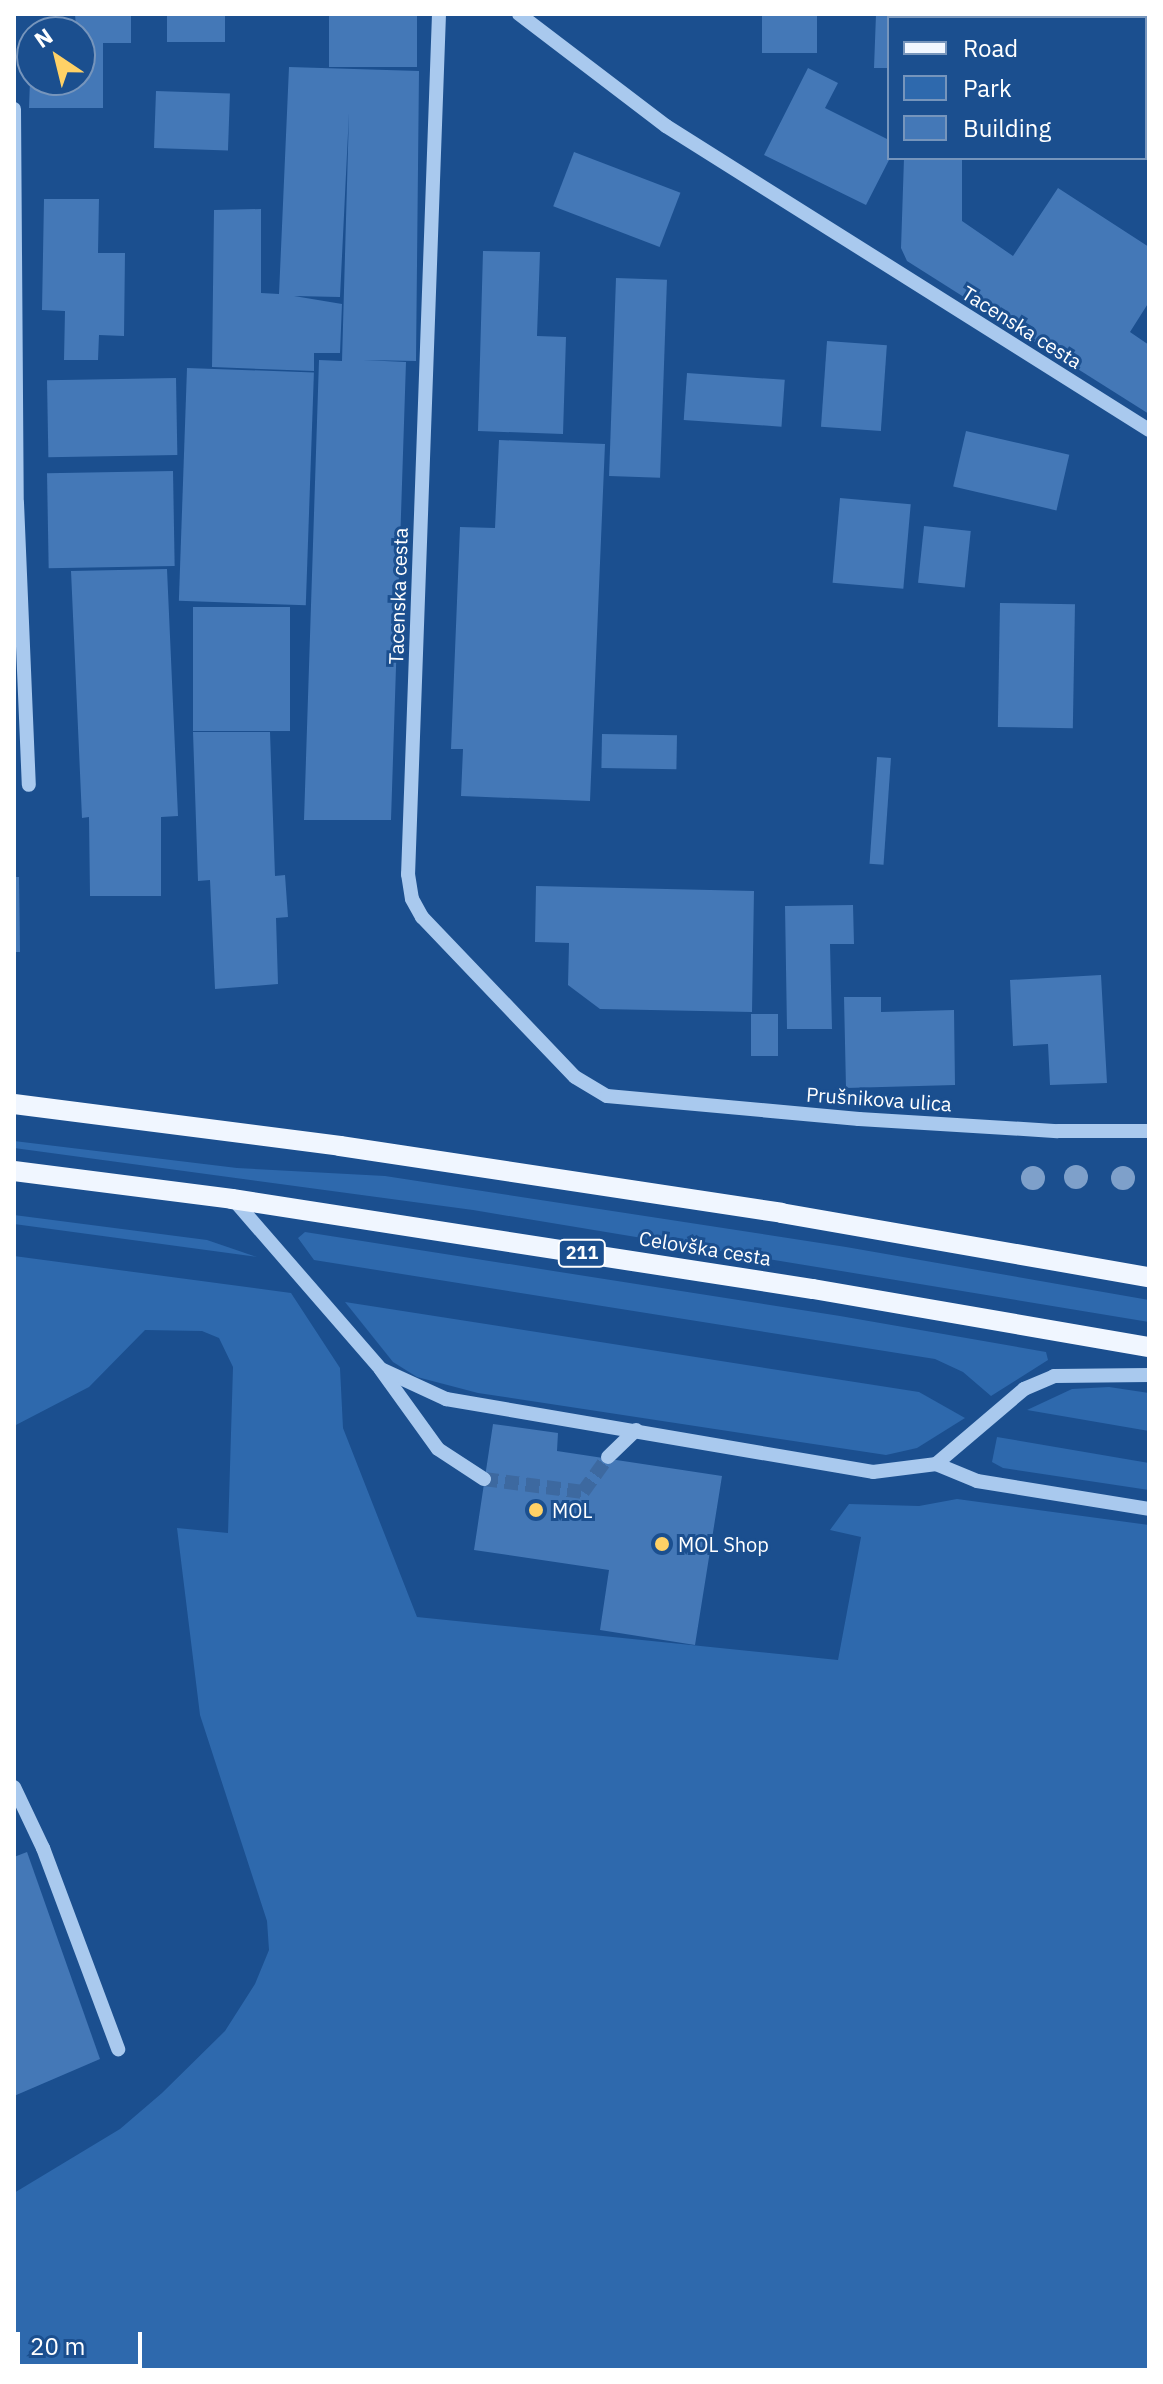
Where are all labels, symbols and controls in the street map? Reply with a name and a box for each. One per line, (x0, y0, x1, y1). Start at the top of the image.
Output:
north arrow (16, 16, 96, 96)
legend (887, 16, 1147, 160)
text: N (28, 21, 58, 54)
text: Road (963, 32, 1018, 64)
text: Park (963, 72, 1012, 104)
text: Building (963, 112, 1051, 144)
street label: Tacenska cesta (958, 281, 1086, 373)
street label: Tacenska cesta (384, 527, 412, 665)
street label: Prušnikova ulica (806, 1082, 952, 1116)
street label: Celovška cesta (637, 1226, 773, 1270)
road number: 211 (556, 1239, 608, 1267)
place label: MOL (552, 1498, 592, 1522)
marker: MOL (527, 1501, 545, 1519)
place label: MOL Shop (678, 1532, 769, 1556)
marker: MOL Shop (653, 1535, 671, 1553)
scale bar (20, 2316, 146, 2366)
text: 20 m (30, 2330, 85, 2362)

